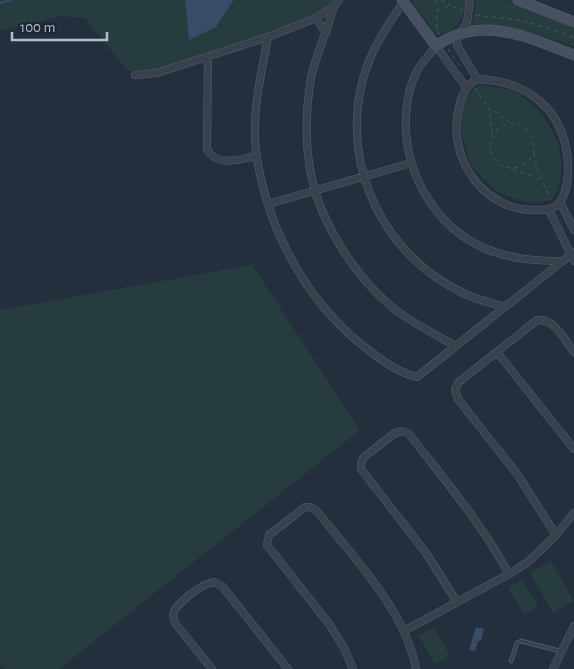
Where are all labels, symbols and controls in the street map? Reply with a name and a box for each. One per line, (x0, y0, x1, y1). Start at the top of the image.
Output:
scale bar (12, 10, 108, 42)
text: 100 m (20, 20, 55, 35)

